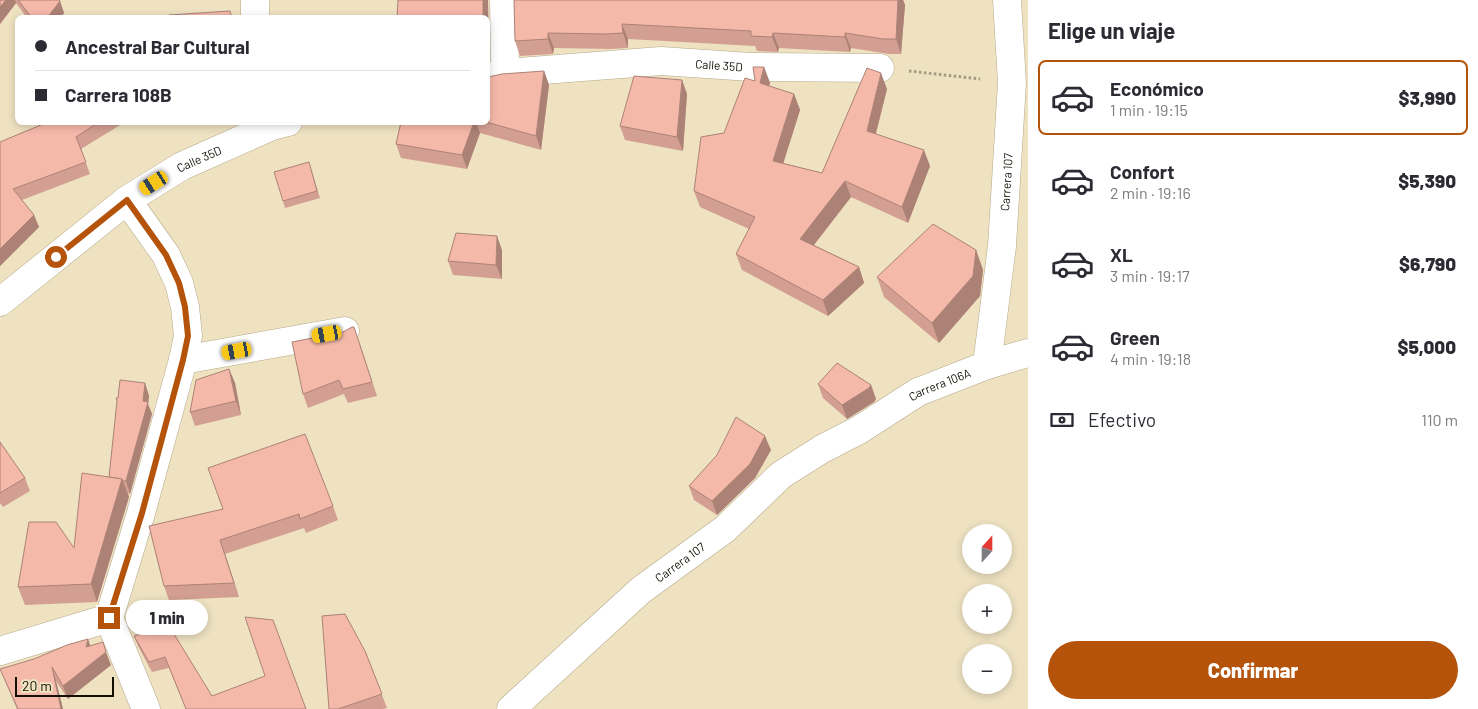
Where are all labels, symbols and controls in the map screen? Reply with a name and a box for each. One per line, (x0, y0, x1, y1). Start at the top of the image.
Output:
text: Elige un viaje (1048, 17, 1175, 43)
text: Ancestral Bar Cultural (65, 35, 250, 58)
street label: Calle 35D (695, 56, 743, 73)
icon: car (1050, 75, 1095, 120)
text: Económico (1110, 77, 1204, 100)
text: Carrera 108B (65, 83, 172, 106)
text: $3,990 (1398, 86, 1456, 109)
text: 1 min · 19:15 (1110, 100, 1188, 119)
street label: Calle 35D (174, 142, 223, 175)
street label: Carrera 107 (997, 152, 1015, 211)
icon: car (1050, 158, 1095, 203)
text: Confort (1110, 160, 1174, 183)
car (137, 169, 170, 197)
text: $5,390 (1398, 169, 1456, 192)
text: 2 min · 19:16 (1110, 183, 1191, 202)
icon: car (1050, 241, 1095, 286)
text: XL (1110, 243, 1133, 266)
route start (45, 246, 67, 268)
text: $6,790 (1399, 252, 1456, 275)
text: 3 min · 19:17 (1110, 266, 1190, 285)
car (310, 324, 343, 344)
icon: car (1050, 324, 1095, 369)
text: Green (1110, 326, 1160, 349)
text: $5,000 (1398, 335, 1456, 358)
car (220, 341, 253, 361)
text: 4 min · 19:18 (1110, 349, 1191, 368)
street label: Carrera 106A (906, 365, 972, 403)
icon: cash (1048, 406, 1076, 434)
text: Efectivo (1088, 408, 1156, 431)
text: 110 m (1421, 410, 1458, 429)
north arrow (962, 524, 1012, 574)
map controls (962, 524, 1012, 694)
street label: Carrera 107 (652, 539, 707, 585)
button: + (962, 584, 1012, 634)
callout: 1 min (126, 600, 209, 636)
route end (98, 607, 120, 629)
text: 1 min (149, 608, 185, 627)
button: Confirmar (1048, 641, 1458, 699)
button: − (962, 644, 1012, 694)
scale bar (15, 674, 114, 697)
text: 20 m (22, 677, 52, 694)

